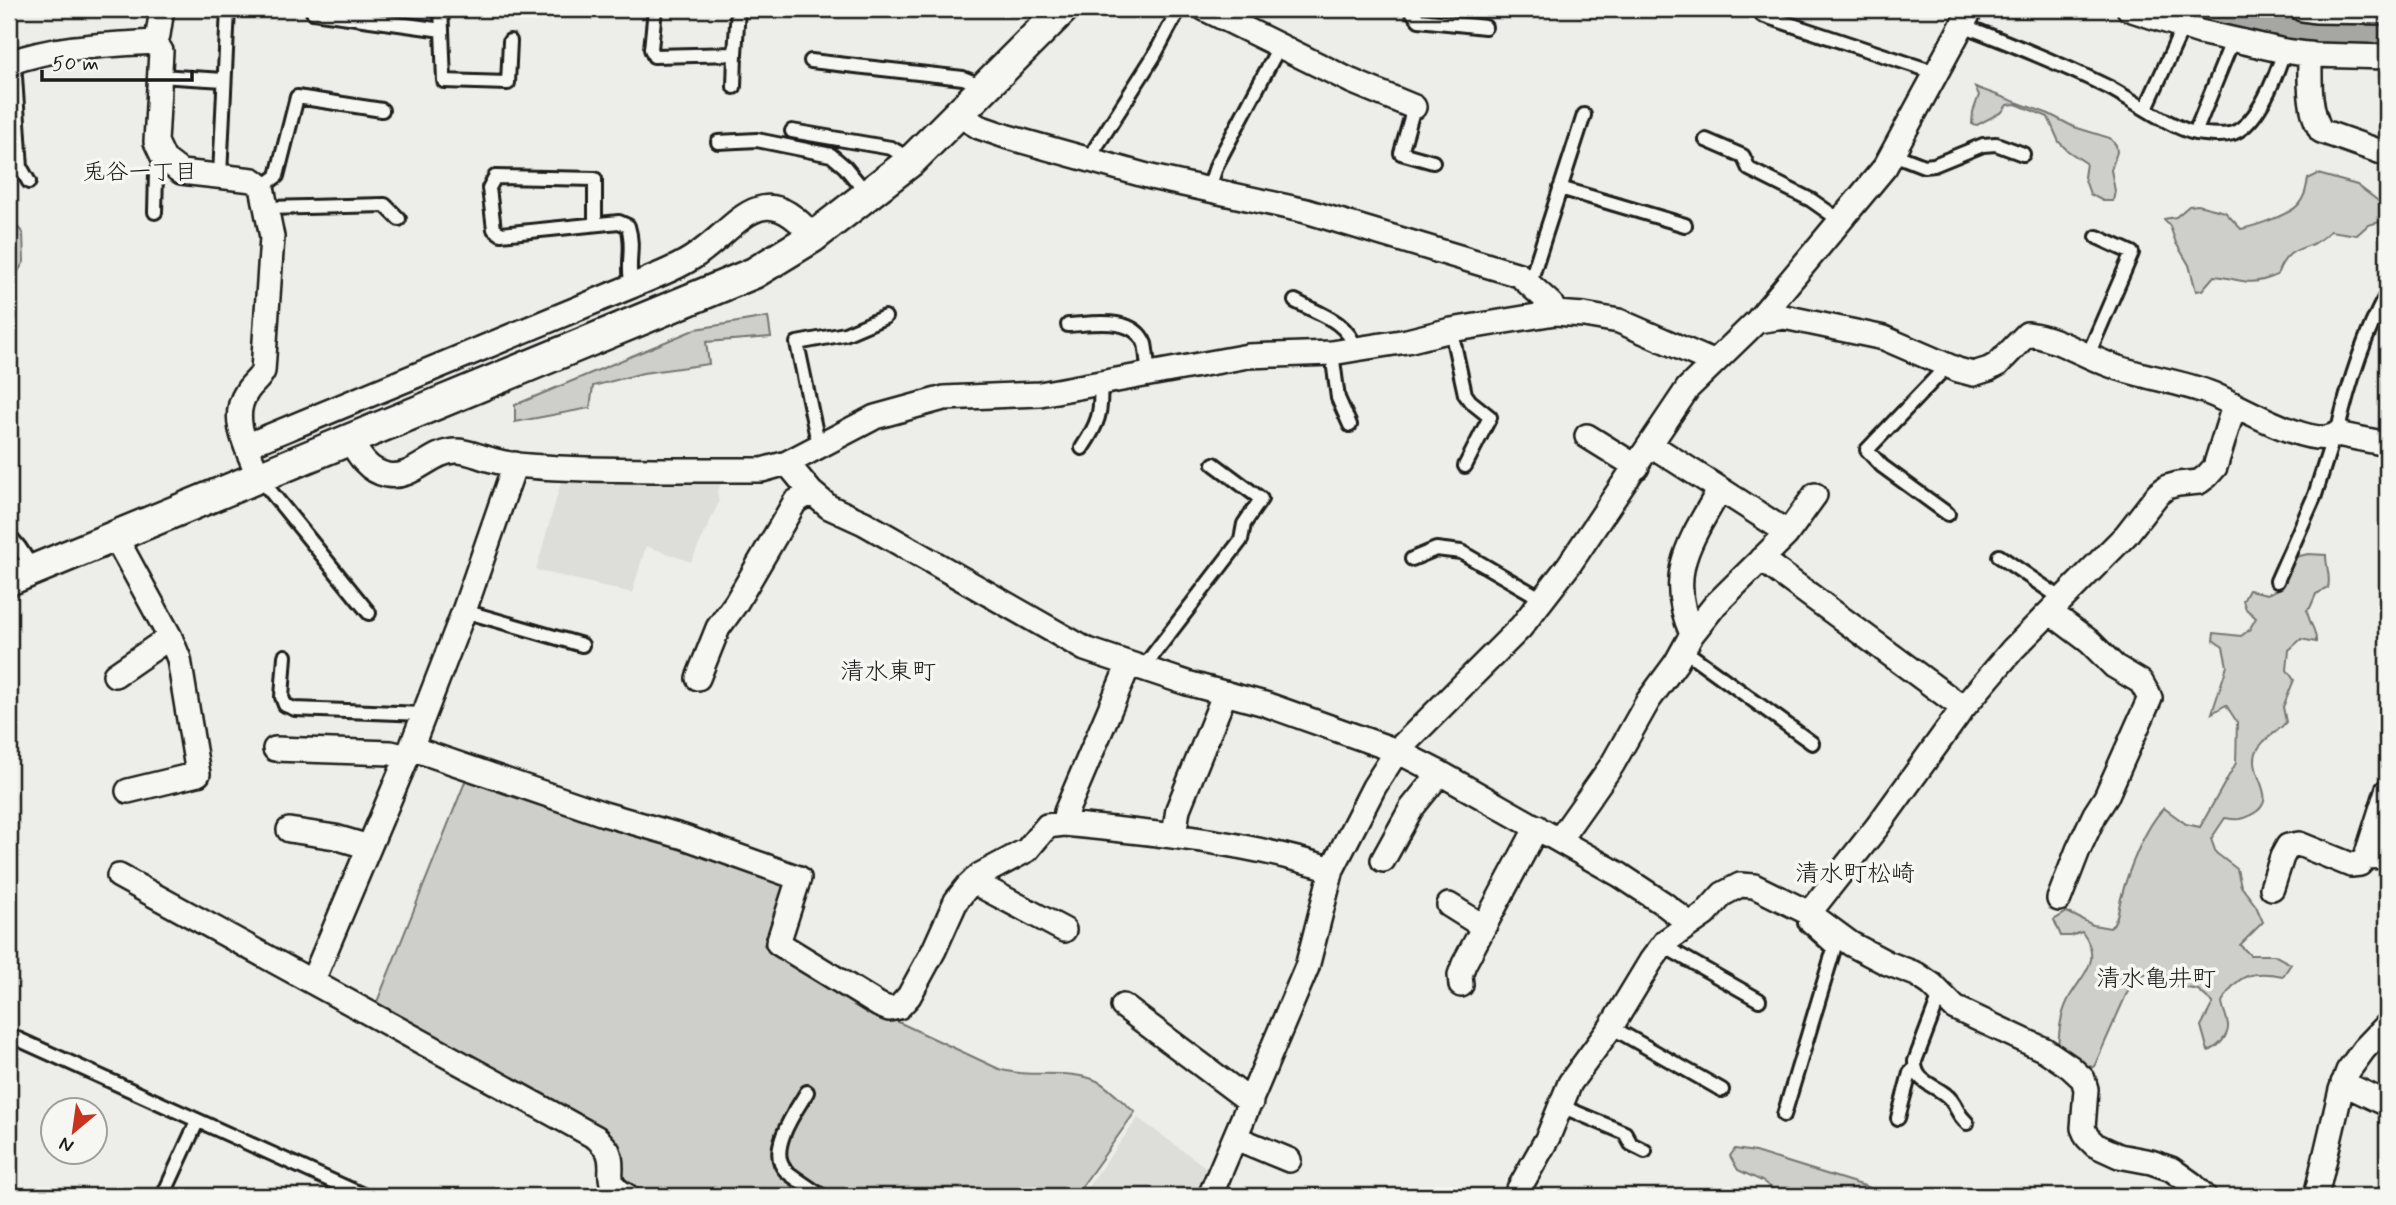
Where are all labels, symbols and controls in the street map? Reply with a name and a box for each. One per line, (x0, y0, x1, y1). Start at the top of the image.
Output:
scale bar (42, 38, 192, 82)
text: 50 m (52, 50, 99, 78)
district label: 兎谷一丁目 (83, 158, 198, 188)
district label: 清水東町 (840, 657, 936, 688)
district label: 清水町松崎 (1795, 859, 1915, 890)
district label: 清水亀井町 (2096, 964, 2216, 995)
north arrow (38, 1096, 108, 1166)
text: N (55, 1131, 78, 1159)

